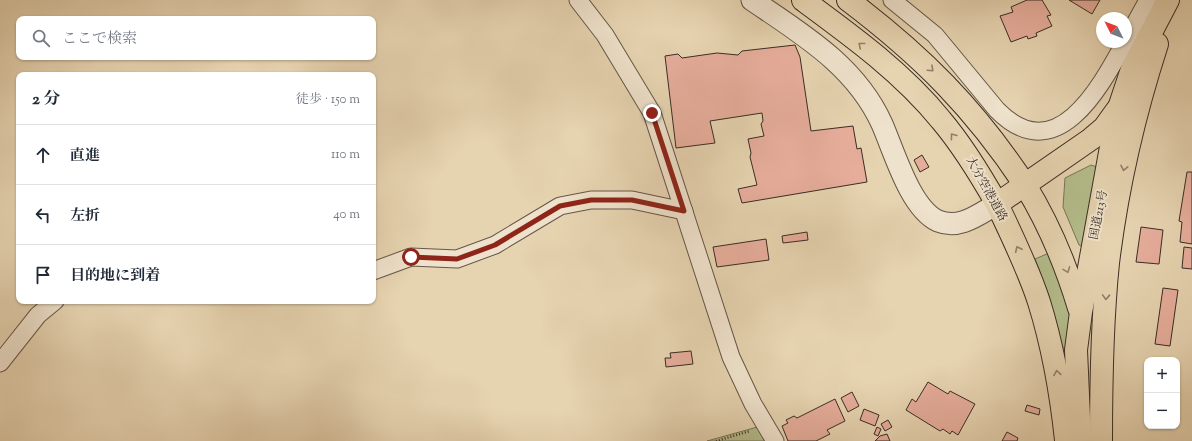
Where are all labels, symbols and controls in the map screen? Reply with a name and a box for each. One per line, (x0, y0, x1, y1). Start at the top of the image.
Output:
north arrow (1096, 12, 1132, 48)
search box (16, 16, 376, 60)
icon: search (30, 27, 52, 49)
text: ここで検索 (62, 29, 137, 50)
one-way arrow (858, 42, 866, 49)
one-way arrow (926, 64, 933, 71)
text: 2 分 (32, 88, 61, 112)
text: 徒歩 · 150 m (296, 91, 360, 109)
route end (643, 104, 661, 122)
one-way arrow (951, 133, 958, 140)
icon: ahead (32, 144, 54, 166)
text: 直進 (70, 146, 100, 167)
text: 110 m (331, 146, 360, 164)
street label: 大分空港道路 (961, 153, 1011, 225)
one-way arrow (1120, 165, 1129, 171)
street label: 国道213号 (1085, 188, 1113, 242)
icon: left (32, 204, 54, 226)
text: 左折 (70, 206, 100, 227)
text: 40 m (333, 206, 360, 224)
one-way arrow (1015, 246, 1023, 253)
route start (402, 248, 420, 266)
icon: arrive (32, 264, 54, 286)
text: 目的地に到着 (70, 266, 160, 287)
one-way arrow (1062, 267, 1070, 274)
one-way arrow (1101, 294, 1110, 300)
map controls (1144, 357, 1180, 429)
button: + (1144, 357, 1180, 393)
one-way arrow (1053, 370, 1062, 376)
button: − (1144, 393, 1180, 429)

